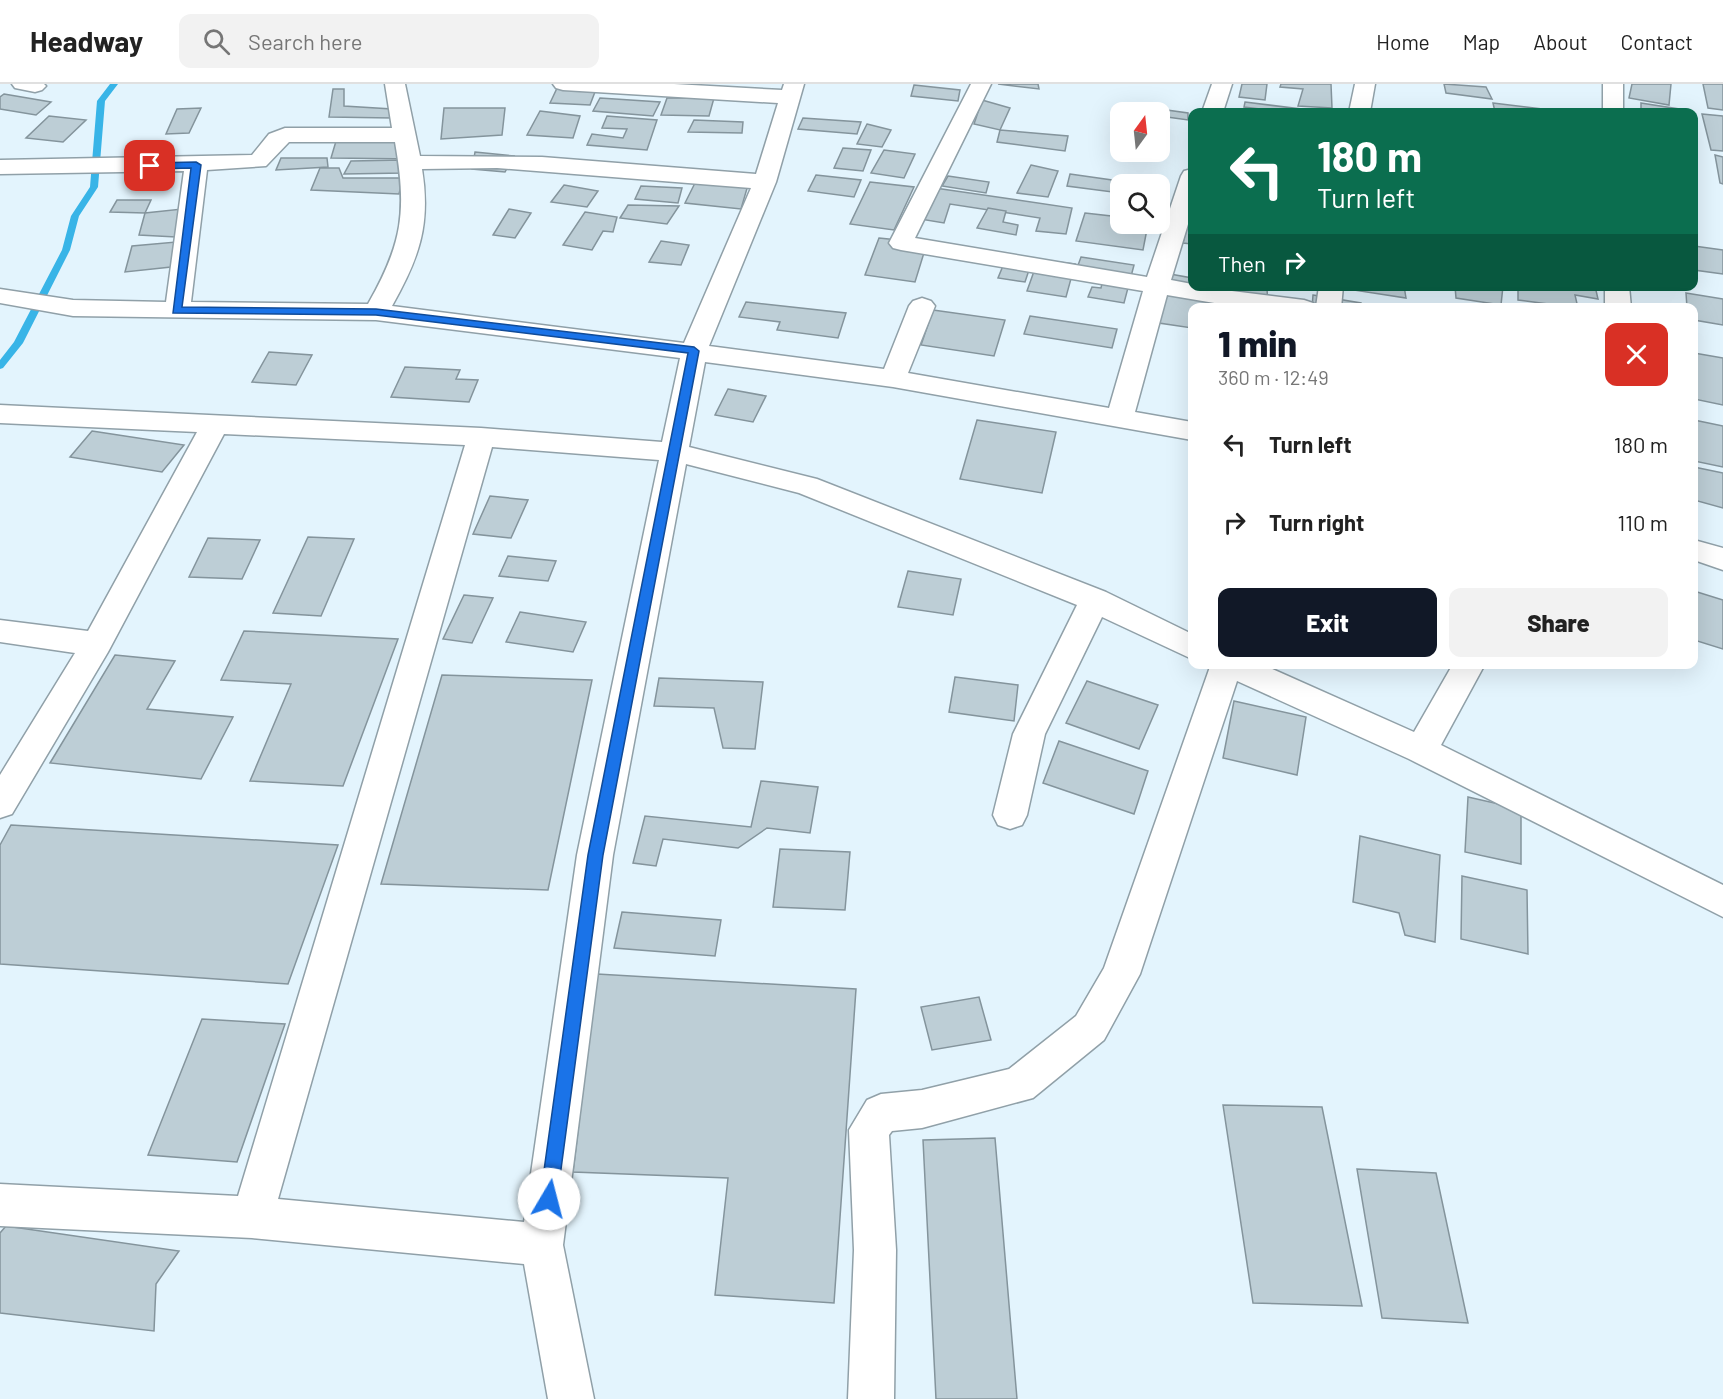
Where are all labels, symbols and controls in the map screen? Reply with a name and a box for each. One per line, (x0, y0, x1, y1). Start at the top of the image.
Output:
search box (179, 14, 599, 68)
text: Headway (30, 24, 143, 58)
icon: search (200, 25, 233, 58)
text: Search here (248, 28, 362, 54)
text: Home (1376, 29, 1430, 54)
text: Map (1463, 29, 1500, 54)
text: About (1533, 29, 1588, 54)
text: Contact (1621, 29, 1693, 54)
north arrow (1110, 102, 1170, 162)
map controls (1110, 102, 1170, 234)
text: 180 m (1317, 130, 1422, 180)
icon: left (1218, 132, 1296, 210)
pin (124, 140, 175, 191)
icon: arrive (133, 149, 166, 182)
button: search (1110, 174, 1170, 234)
text: Turn left (1317, 181, 1415, 213)
icon: right (1278, 246, 1311, 279)
text: Then (1218, 250, 1266, 276)
text: 1 min (1218, 321, 1297, 364)
button: close (1605, 323, 1668, 386)
text: 360 m · 12:49 (1218, 365, 1329, 389)
icon: left (1218, 428, 1251, 461)
text: Turn left (1269, 431, 1352, 457)
text: 180 m (1614, 431, 1668, 457)
icon: right (1218, 506, 1251, 539)
text: Turn right (1269, 509, 1364, 535)
text: 110 m (1618, 509, 1668, 535)
button: Exit (1218, 588, 1437, 657)
button: Share (1449, 588, 1668, 657)
position arrow (517, 1167, 581, 1231)

